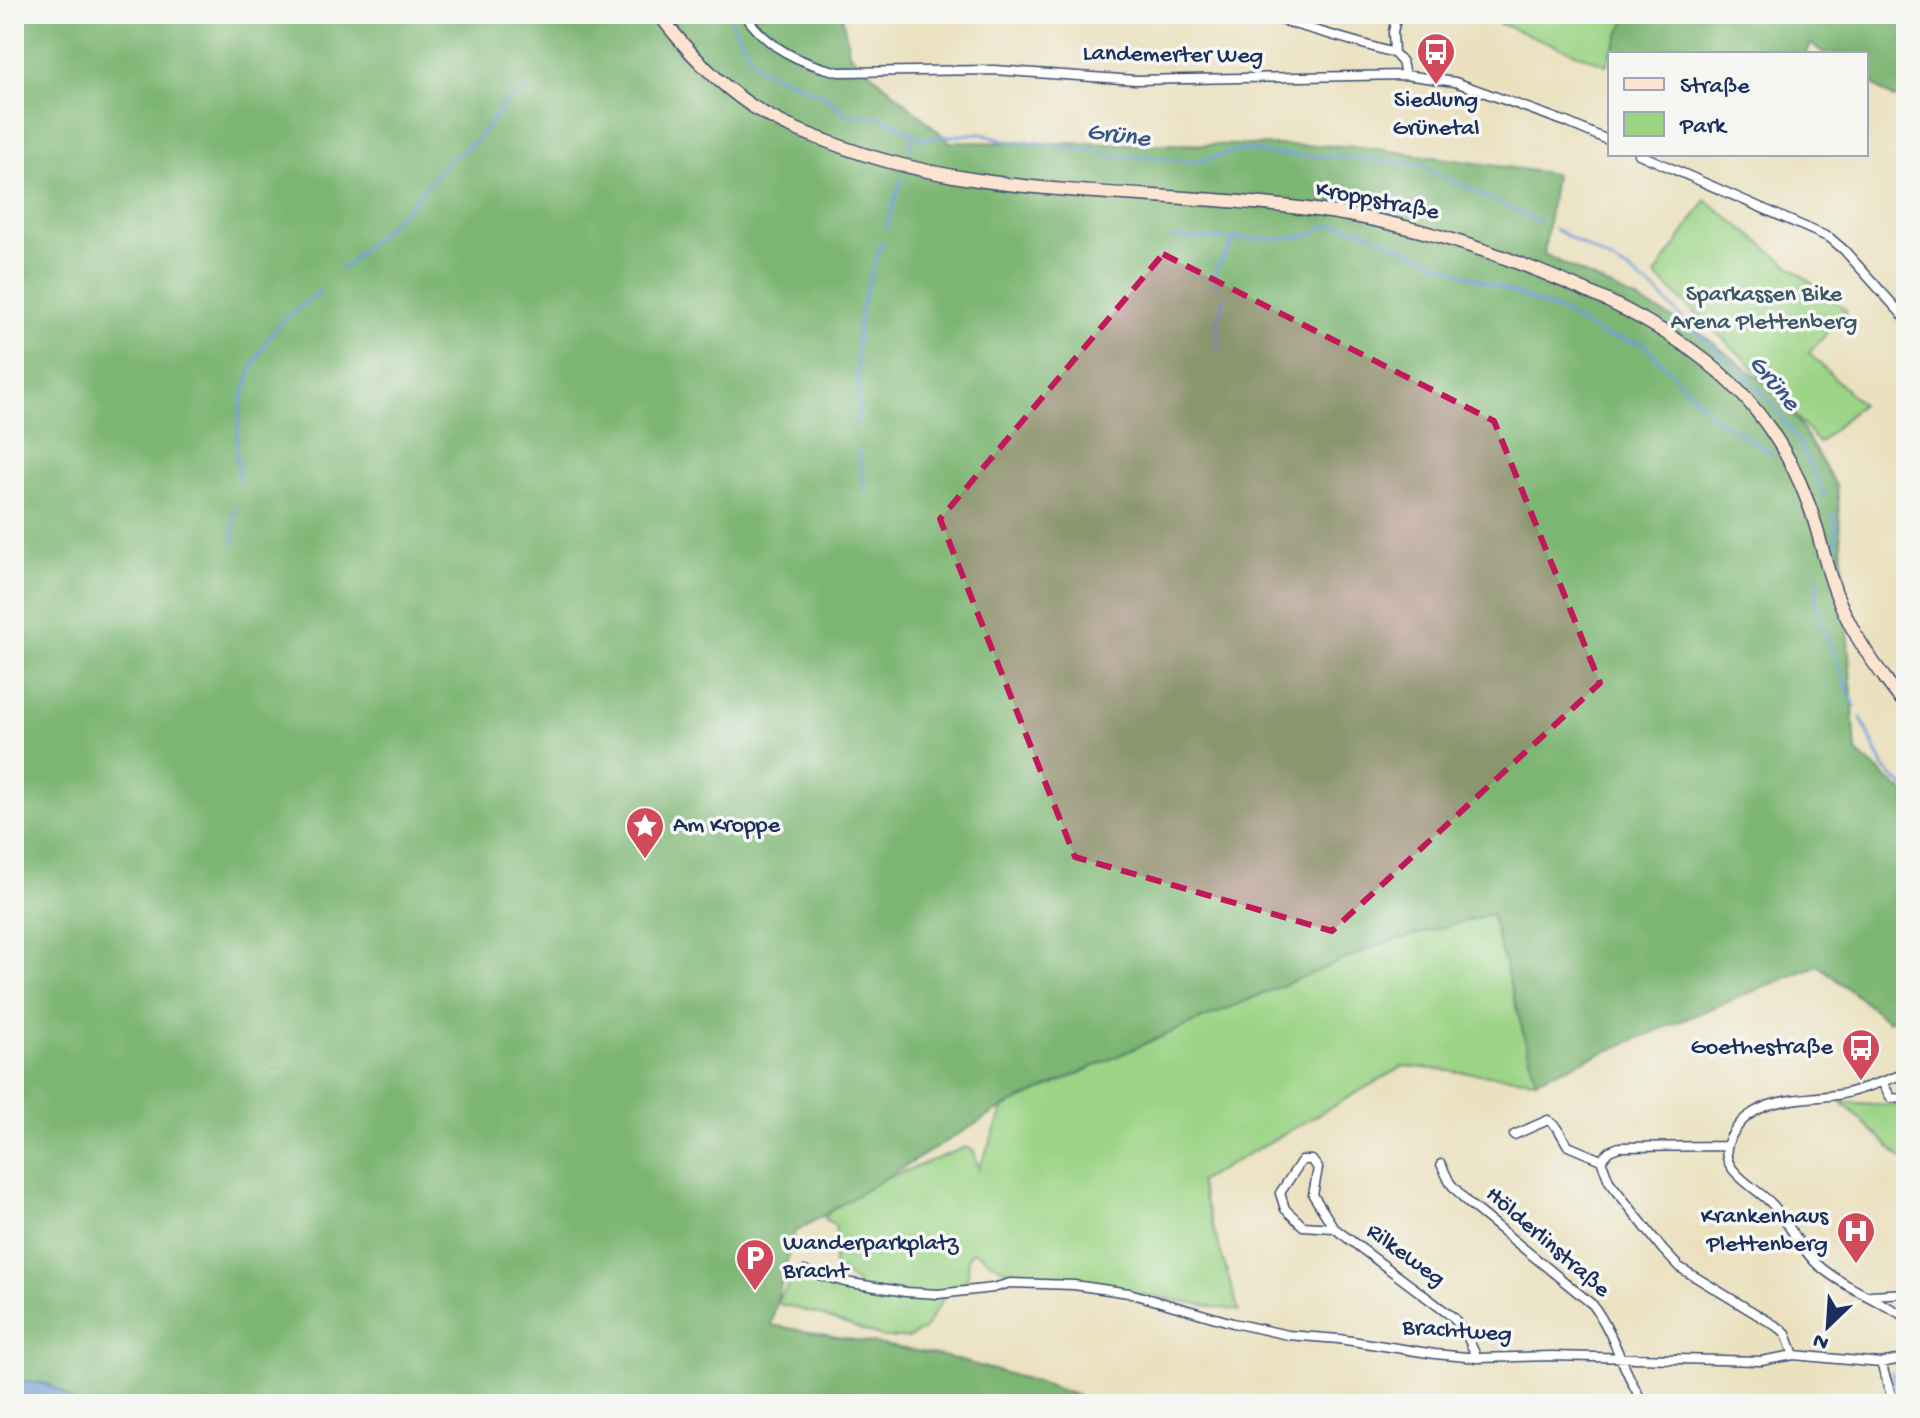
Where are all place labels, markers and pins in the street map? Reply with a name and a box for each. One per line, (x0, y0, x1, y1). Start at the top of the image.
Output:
bus stop icon: Siedlung Grünetal (1415, 31, 1457, 86)
place label: Siedlung Grünetal (1392, 87, 1480, 144)
place icon: Am Kroppe (624, 805, 666, 860)
place label: Am Kroppe (673, 812, 781, 841)
bus stop icon: Goethestraße (1840, 1027, 1882, 1082)
place label: Goethestraße (1691, 1034, 1834, 1063)
place label: Krankenhaus Plettenberg (1701, 1203, 1829, 1260)
hospital icon: Krankenhaus Plettenberg (1835, 1210, 1877, 1265)
place label: Wanderparkplatz Bracht (782, 1230, 960, 1287)
parking icon: Wanderparkplatz Bracht (734, 1237, 776, 1292)

